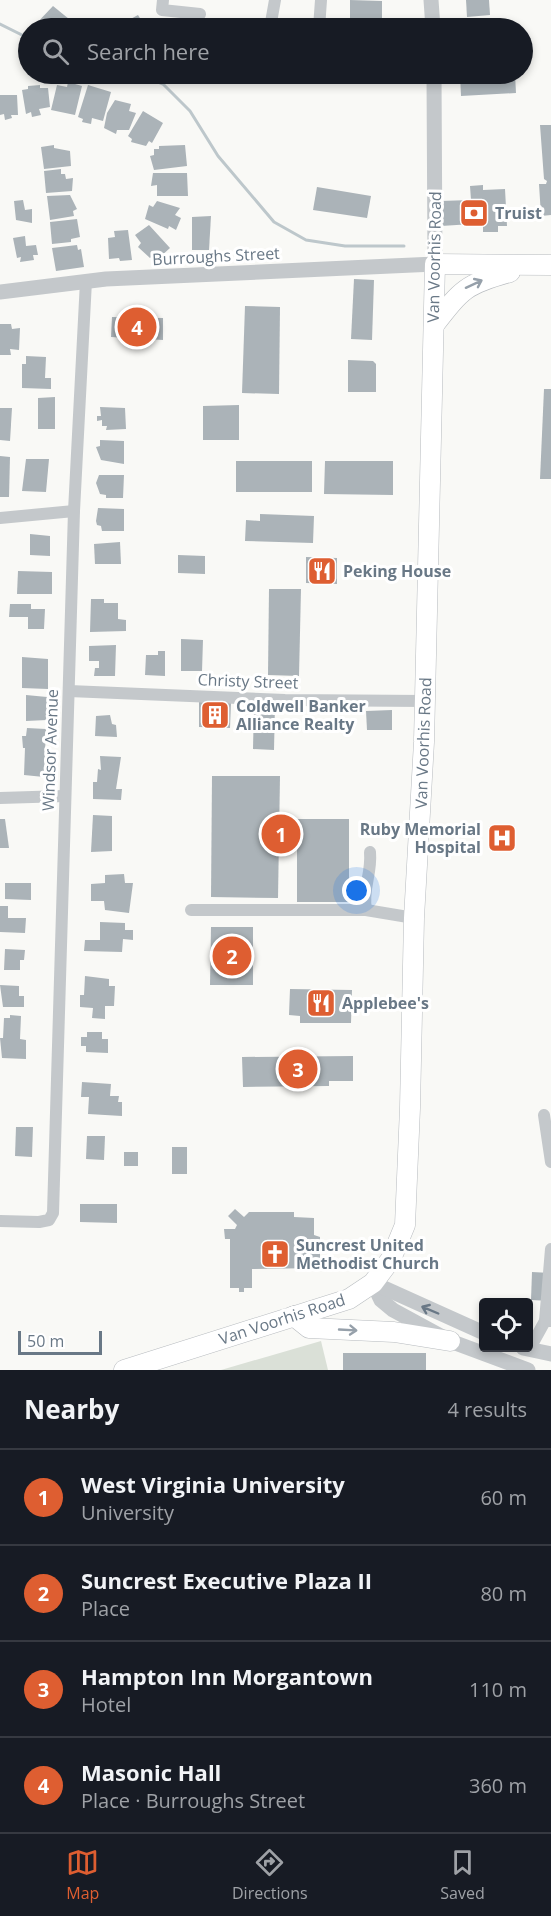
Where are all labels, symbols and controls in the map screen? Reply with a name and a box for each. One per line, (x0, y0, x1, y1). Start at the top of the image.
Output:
search box (18, 18, 533, 84)
icon: search (39, 35, 72, 68)
text: Search here (87, 36, 210, 66)
street label: Van Voorhis Road (422, 191, 446, 323)
bank icon: Truist (458, 197, 490, 229)
place label: Truist (495, 202, 542, 224)
street label: Burroughs Street (152, 242, 281, 270)
one-way arrow (465, 278, 483, 289)
pin: 4 (118, 304, 156, 350)
restaurant icon: Peking House (306, 555, 338, 587)
place label: Peking House (343, 560, 451, 582)
street label: Christy Street (197, 668, 299, 694)
street label: Van Voorhis Road (410, 677, 436, 809)
street label: Windsor Avenue (37, 689, 63, 811)
place label: Coldwell Banker Alliance Realty (236, 695, 366, 735)
building icon: Coldwell Banker Alliance Realty (199, 699, 231, 731)
pin: 1 (262, 812, 300, 856)
place label: Ruby Memorial Hospital (360, 818, 481, 858)
hospital icon: Ruby Memorial Hospital (486, 822, 518, 854)
your location (342, 876, 371, 905)
pin: 2 (212, 934, 252, 978)
restaurant icon: Applebee's (305, 987, 337, 1019)
place label: Applebee's (342, 992, 429, 1014)
pin: 3 (278, 1046, 318, 1092)
place label: Suncrest United Methodist Church (296, 1234, 439, 1274)
church icon: Suncrest United Methodist Church (259, 1238, 291, 1270)
street label: Van Voorhis Road (216, 1288, 348, 1350)
map controls (479, 1298, 533, 1352)
button: locate (479, 1298, 533, 1352)
one-way arrow (421, 1304, 439, 1315)
one-way arrow (338, 1325, 358, 1336)
scale bar (18, 1328, 102, 1356)
text: 50 m (27, 1330, 64, 1352)
text: Nearby (24, 1391, 119, 1427)
text: 4 results (447, 1396, 527, 1423)
text: West Virginia University (81, 1469, 345, 1499)
text: 1 (38, 1484, 49, 1511)
text: 60 m (480, 1484, 527, 1511)
text: University (81, 1499, 174, 1526)
text: Suncrest Executive Plaza II (81, 1565, 372, 1595)
text: 2 (38, 1580, 49, 1607)
text: 80 m (480, 1580, 527, 1607)
text: Place (81, 1595, 130, 1622)
text: Hampton Inn Morgantown (81, 1661, 373, 1691)
text: 3 (38, 1676, 49, 1703)
text: 110 m (469, 1676, 527, 1703)
text: Hotel (81, 1691, 131, 1718)
text: Masonic Hall (81, 1757, 221, 1787)
text: 4 (38, 1772, 49, 1799)
text: 360 m (469, 1772, 527, 1799)
text: Place · Burroughs Street (81, 1787, 305, 1814)
tab: Map (66, 1846, 99, 1904)
tab: Directions (232, 1846, 308, 1904)
tab: Saved (440, 1846, 485, 1904)

